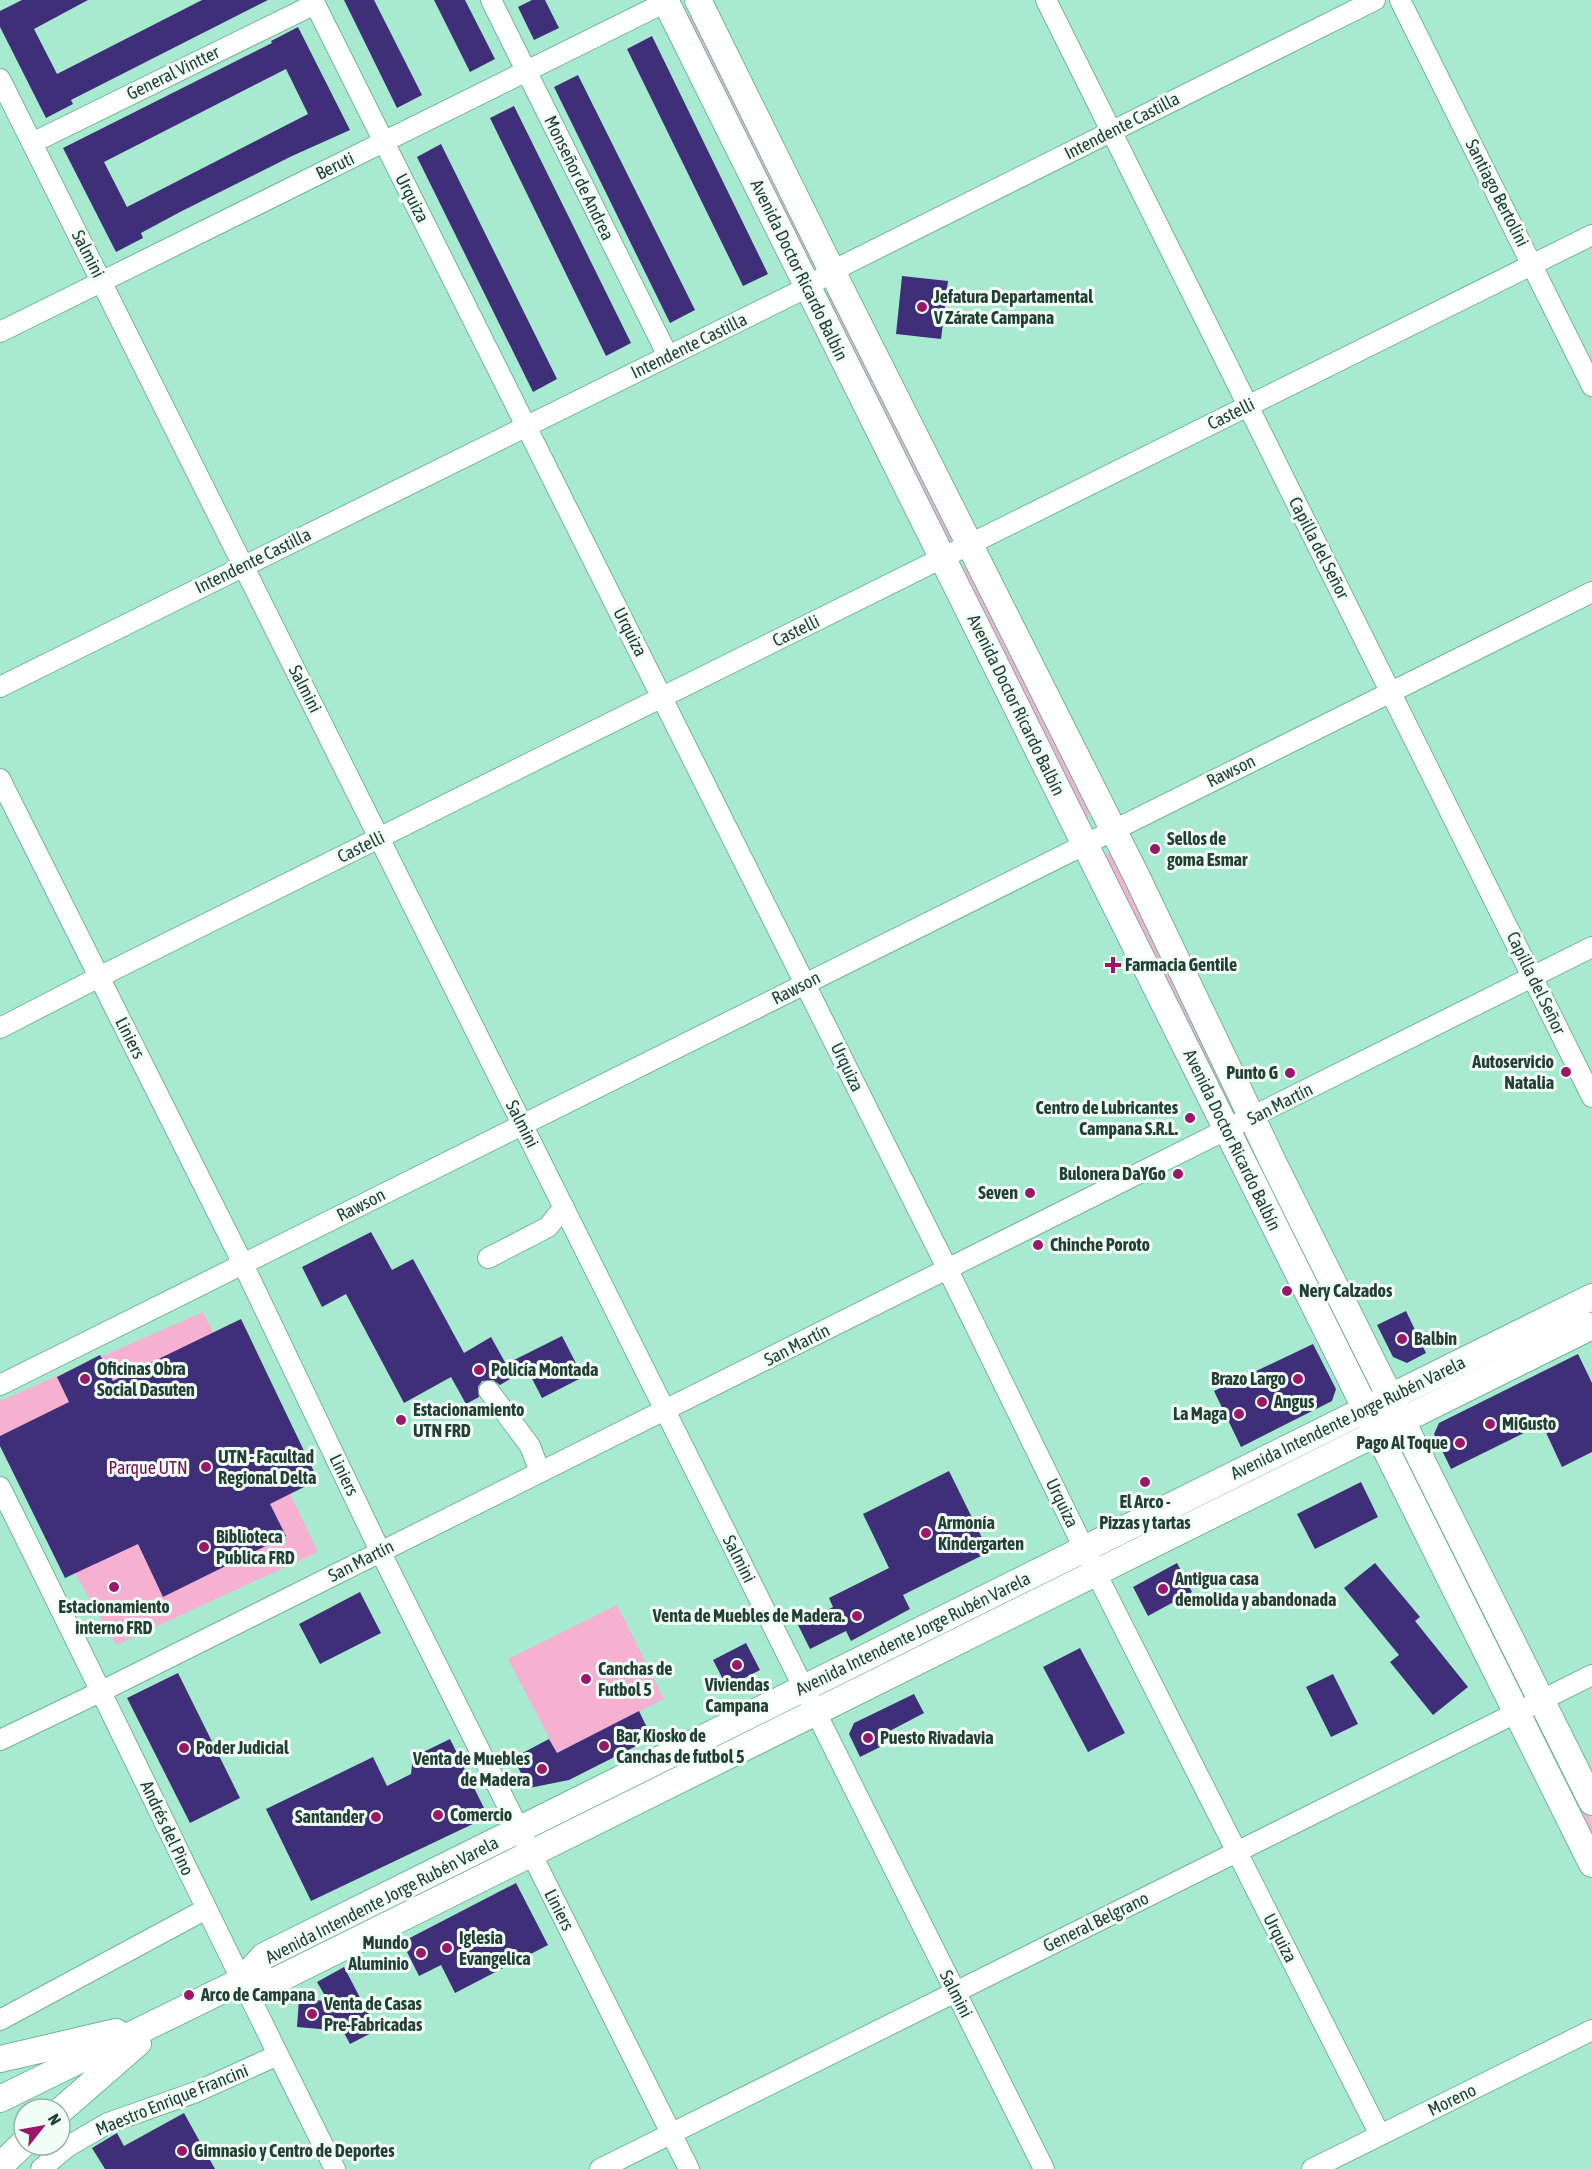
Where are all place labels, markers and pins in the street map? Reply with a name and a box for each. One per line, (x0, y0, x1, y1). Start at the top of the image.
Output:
place label: Jefatura Departamental V Zárate Campana (933, 286, 1093, 328)
marker: Jefatura Departamental V Zárate Campana (915, 300, 929, 314)
place label: Sellos de goma Esmar (1167, 828, 1248, 870)
marker: Sellos de goma Esmar (1148, 842, 1162, 856)
place label: Farmacia Gentile (1125, 954, 1237, 975)
marker: Farmacia Gentile (1106, 958, 1120, 972)
place label: Autoservicio Natalia (1471, 1051, 1554, 1093)
place label: Punto G (1226, 1062, 1278, 1083)
marker: Autoservicio Natalia (1559, 1065, 1573, 1079)
marker: Punto G (1283, 1066, 1297, 1080)
place label: Centro de Lubricantes Campana S.R.L. (1035, 1097, 1179, 1139)
marker: Centro de Lubricantes Campana S.R.L. (1183, 1111, 1197, 1125)
place label: Bulonera DaYGo (1059, 1163, 1166, 1184)
marker: Bulonera DaYGo (1171, 1167, 1185, 1181)
place label: Seven (978, 1182, 1018, 1203)
marker: Seven (1023, 1186, 1037, 1200)
place label: Chinche Poroto (1050, 1234, 1150, 1255)
marker: Chinche Poroto (1031, 1238, 1045, 1252)
place label: Nery Calzados (1299, 1280, 1393, 1301)
marker: Nery Calzados (1280, 1284, 1294, 1298)
place label: Balbin (1414, 1328, 1457, 1349)
marker: Balbin (1395, 1332, 1409, 1346)
place label: Oficinas Obra Social Dasuten (97, 1358, 195, 1400)
place label: Policía Montada (491, 1359, 598, 1380)
marker: Policía Montada (472, 1363, 486, 1377)
place label: Brazo Largo (1211, 1368, 1286, 1389)
marker: Oficinas Obra Social Dasuten (78, 1372, 92, 1386)
marker: Brazo Largo (1291, 1372, 1305, 1386)
place label: Angus (1273, 1391, 1315, 1412)
marker: Angus (1255, 1395, 1269, 1409)
place label: Estacionamiento UTN FRD (413, 1399, 524, 1441)
place label: La Maga (1173, 1403, 1227, 1424)
marker: La Maga (1232, 1407, 1246, 1421)
marker: Estacionamiento UTN FRD (394, 1413, 408, 1427)
place label: MiGusto (1502, 1413, 1556, 1434)
marker: MiGusto (1483, 1417, 1497, 1431)
place label: Pago Al Toque (1356, 1432, 1448, 1453)
marker: Pago Al Toque (1453, 1436, 1467, 1450)
place label: UTN - Facultad Regional Delta (218, 1446, 316, 1488)
marker: UTN - Facultad Regional Delta (199, 1460, 213, 1474)
marker: El Arco - Pizzas y tartas (1138, 1475, 1152, 1489)
place label: El Arco - Pizzas y tartas (1099, 1491, 1191, 1533)
place label: Armonía Kindergarten (937, 1512, 1024, 1554)
place label: Biblioteca Publica FRD (216, 1526, 295, 1568)
marker: Armonía Kindergarten (919, 1526, 933, 1540)
marker: Biblioteca Publica FRD (197, 1540, 211, 1554)
place label: Antigua casa demolida y abandonada (1174, 1568, 1336, 1610)
marker: Estacionamiento interno FRD (107, 1580, 121, 1594)
marker: Antigua casa demolida y abandonada (1156, 1582, 1170, 1596)
place label: Estacionamiento interno FRD (58, 1596, 170, 1638)
place label: Venta de Muebles de Madera. (652, 1605, 845, 1626)
marker: Venta de Muebles de Madera. (850, 1609, 864, 1623)
place label: Canchas de Futbol 5 (598, 1658, 672, 1700)
marker: Viviendas Campana (730, 1658, 744, 1672)
marker: Canchas de Futbol 5 (579, 1672, 593, 1686)
place label: Viviendas Campana (704, 1674, 770, 1716)
place label: Bar, Kiosko de Canchas de futbol 5 (616, 1725, 744, 1767)
place label: Puesto Rivadavia (880, 1727, 994, 1748)
marker: Puesto Rivadavia (861, 1731, 875, 1745)
place label: Poder Judicial (196, 1737, 289, 1758)
marker: Bar, Kiosko de Canchas de futbol 5 (597, 1739, 611, 1753)
marker: Poder Judicial (177, 1741, 191, 1755)
place label: Venta de Muebles de Madera (412, 1748, 531, 1790)
marker: Venta de Muebles de Madera (535, 1762, 549, 1776)
place label: Comercio (450, 1804, 512, 1825)
place label: Santander (295, 1806, 365, 1827)
marker: Comercio (431, 1808, 445, 1822)
marker: Santander (369, 1810, 383, 1824)
place label: Iglesia Evangelica (459, 1927, 531, 1969)
place label: Mundo Aluminio (347, 1932, 409, 1974)
marker: Iglesia Evangelica (440, 1941, 454, 1955)
marker: Mundo Aluminio (414, 1946, 428, 1960)
place label: Arco de Campana (200, 1984, 315, 2005)
marker: Arco de Campana (182, 1988, 196, 2002)
place label: Venta de Casas Pre-Fabricadas (323, 1993, 423, 2035)
marker: Venta de Casas Pre-Fabricadas (305, 2007, 319, 2021)
place label: Gimnasio y Centro de Deportes (194, 2140, 395, 2161)
marker: Gimnasio y Centro de Deportes (175, 2144, 189, 2158)

